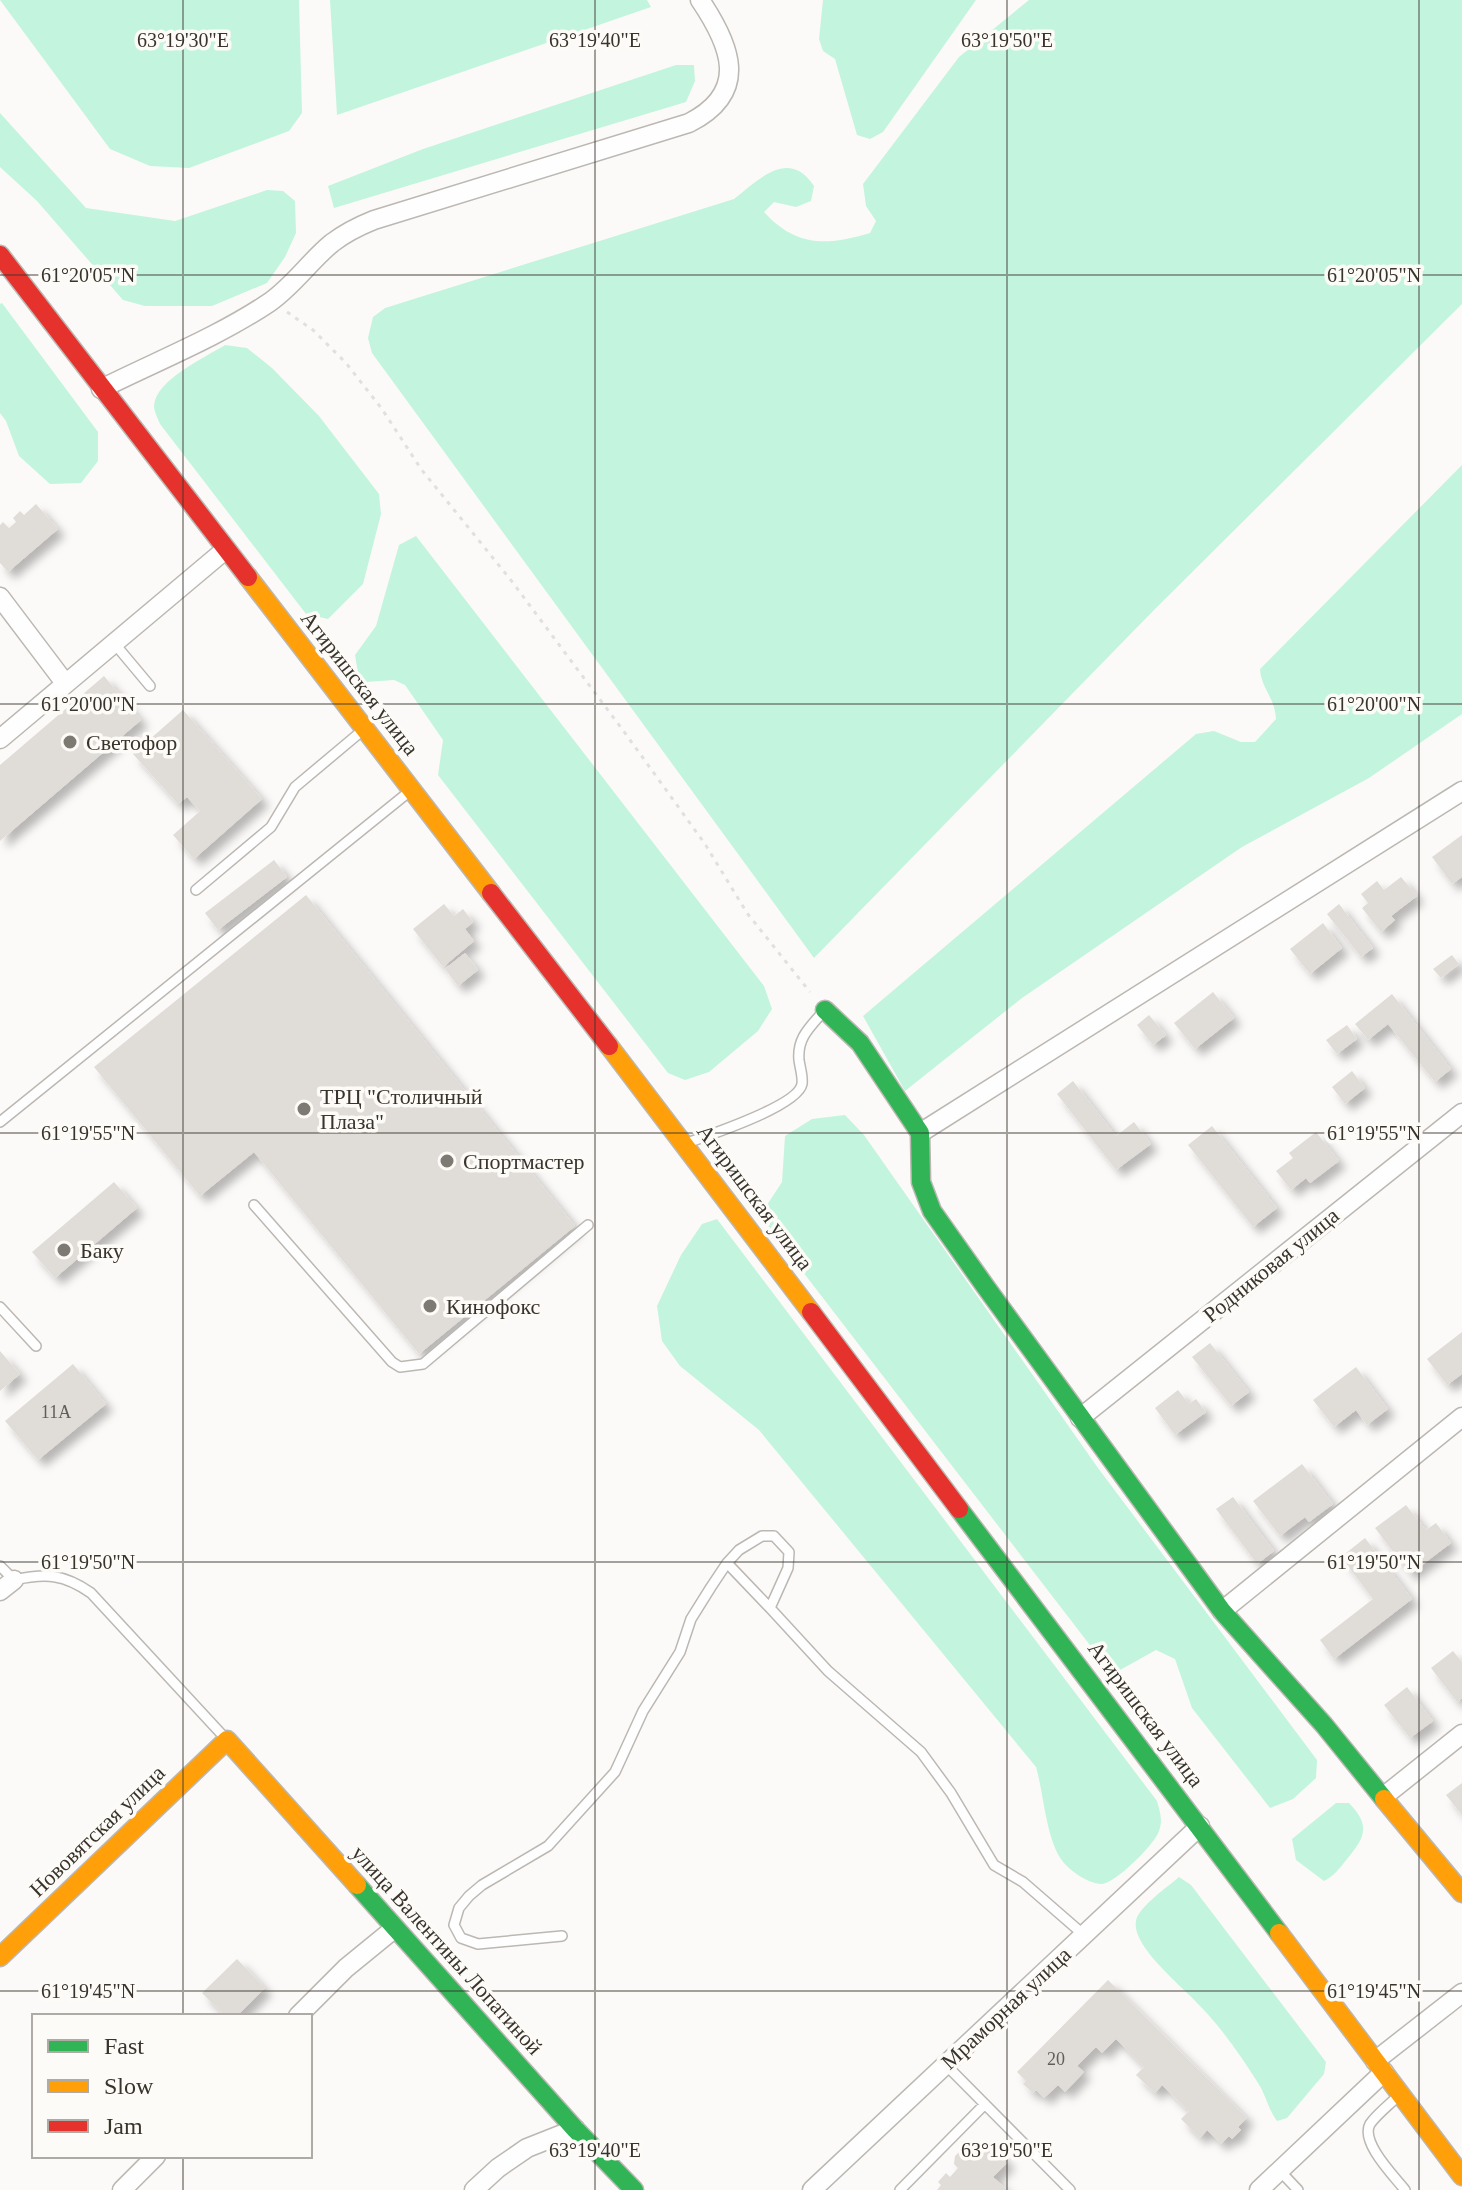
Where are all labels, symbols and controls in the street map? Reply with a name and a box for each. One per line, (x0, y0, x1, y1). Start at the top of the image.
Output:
text: 63°19'30"E (137, 29, 229, 51)
text: 63°19'40"E (549, 29, 641, 51)
text: 63°19'50"E (961, 29, 1053, 51)
text: 61°20'05"N (41, 264, 135, 286)
text: 61°20'05"N (1327, 264, 1421, 286)
street label: Агиришская улица (296, 606, 424, 760)
text: 61°20'00"N (41, 693, 135, 715)
text: 61°20'00"N (1327, 693, 1421, 715)
place label: Светофор (86, 730, 177, 755)
marker: Светофор (61, 733, 79, 751)
place label: ТРЦ "Столичный Плаза" (320, 1084, 483, 1134)
marker: ТРЦ "Столичный Плаза" (295, 1100, 313, 1118)
street label: Агиришская улица (692, 1119, 818, 1275)
text: 61°19'55"N (41, 1122, 135, 1144)
text: 61°19'55"N (1327, 1122, 1421, 1144)
place label: Спортмастер (463, 1149, 584, 1174)
marker: Спортмастер (438, 1152, 456, 1170)
street label: Родниковая улица (1198, 1203, 1344, 1327)
place label: Баку (80, 1238, 124, 1263)
marker: Баку (55, 1241, 73, 1259)
place label: Кинофокс (446, 1294, 541, 1319)
marker: Кинофокс (421, 1297, 439, 1315)
house number: 11А (41, 1402, 71, 1422)
text: 61°19'50"N (41, 1551, 135, 1573)
text: 61°19'50"N (1327, 1551, 1421, 1573)
street label: Агиришская улица (1083, 1636, 1209, 1792)
street label: Нововятская улица (24, 1760, 170, 1902)
street label: улица Валентины Лопатиной (346, 1840, 548, 2060)
street label: Мраморная улица (936, 1942, 1076, 2074)
text: 61°19'45"N (41, 1980, 135, 2002)
text: 61°19'45"N (1327, 1980, 1421, 2002)
legend (32, 2014, 312, 2158)
text: Fast (104, 2033, 144, 2059)
house number: 20 (1047, 2049, 1065, 2069)
text: Slow (104, 2073, 154, 2099)
text: Jam (104, 2113, 143, 2139)
text: 63°19'40"E (549, 2139, 641, 2161)
text: 63°19'50"E (961, 2139, 1053, 2161)

